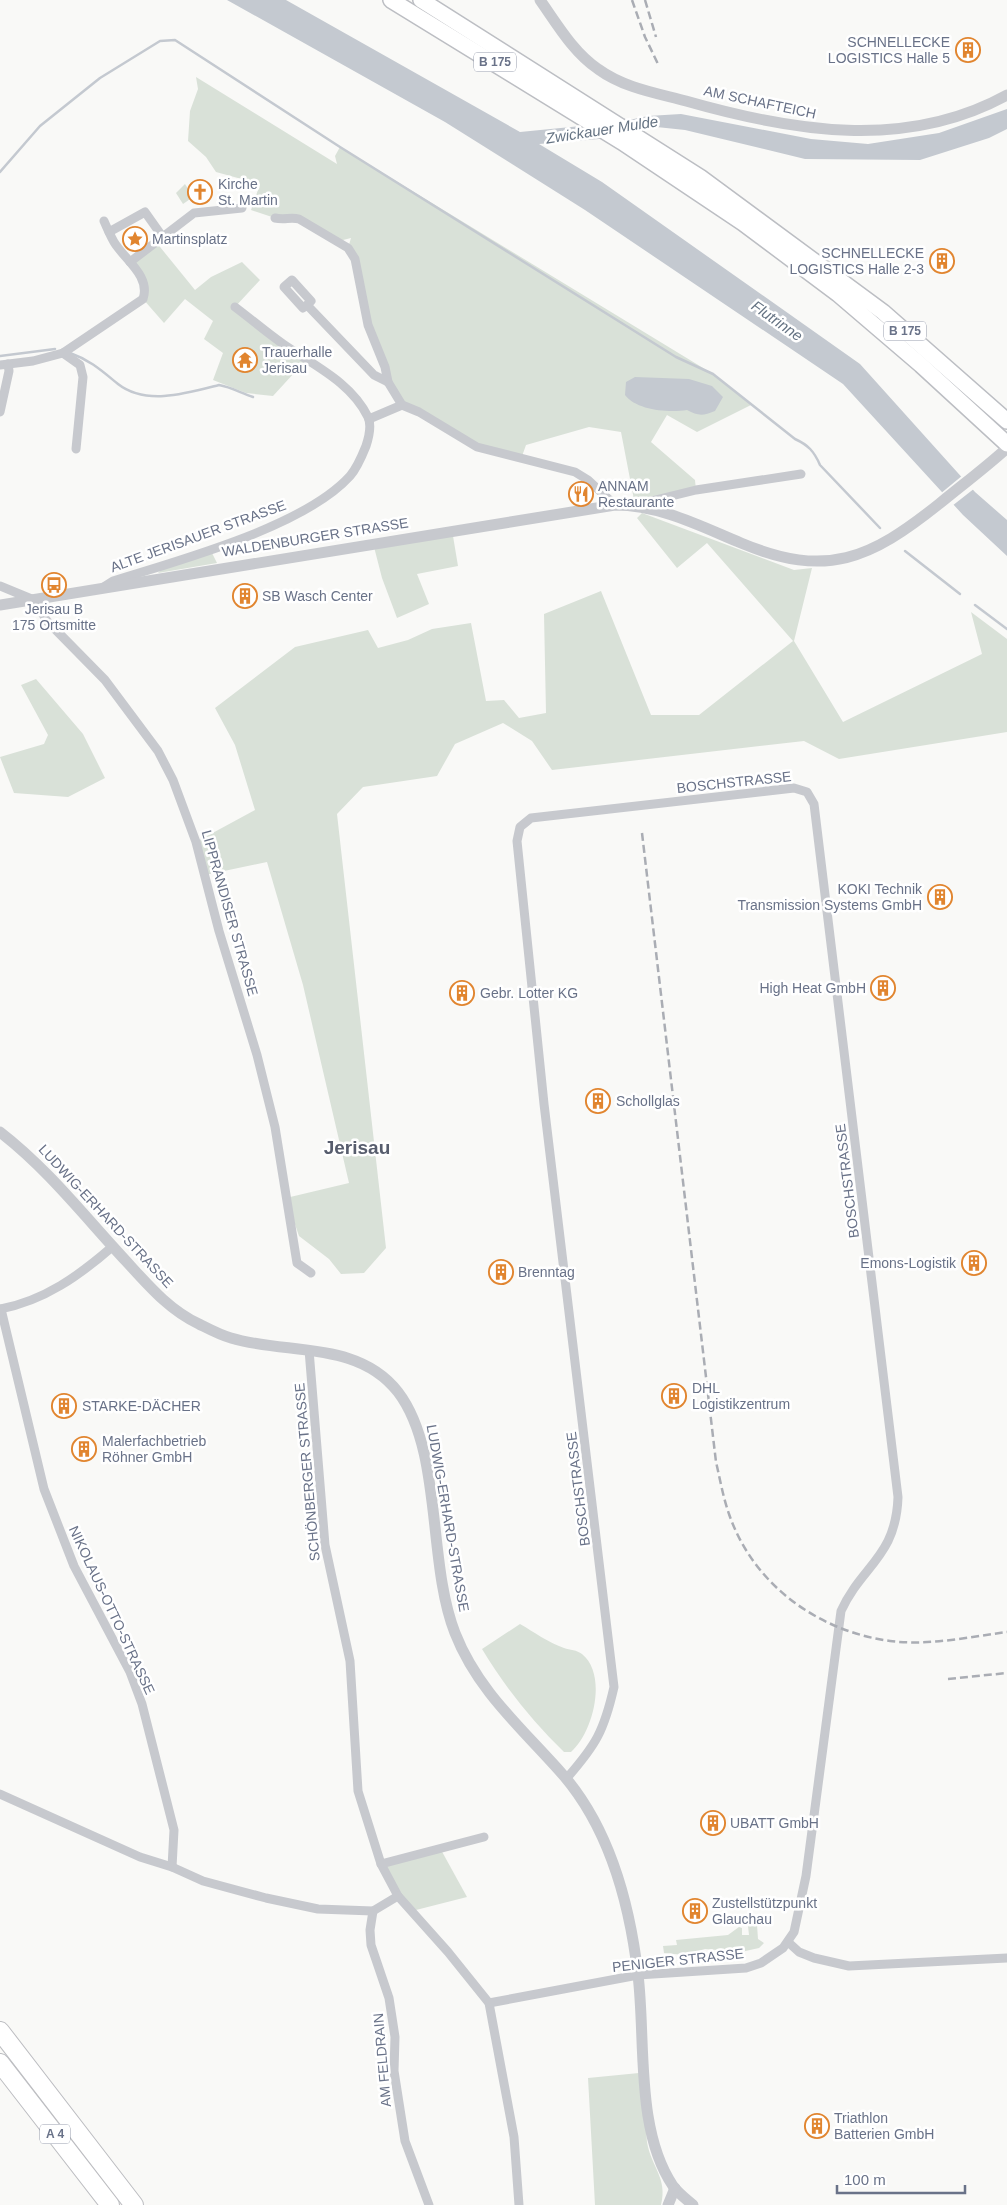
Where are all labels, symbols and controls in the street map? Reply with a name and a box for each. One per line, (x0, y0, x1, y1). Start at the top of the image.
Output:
place label: SCHNELLECKE LOGISTICS Halle 5 (828, 34, 950, 66)
building icon: SCHNELLECKE LOGISTICS Halle 5 (955, 37, 981, 63)
road number: B 175 (474, 52, 516, 72)
street label: AM SCHAFTEICH (702, 82, 818, 122)
water label: Zwickauer Mulde (544, 112, 659, 147)
place label: Kirche St. Martin (218, 176, 278, 208)
church icon: Kirche St. Martin (187, 179, 213, 205)
place icon: Martinsplatz (122, 226, 148, 252)
place label: Martinsplatz (152, 231, 227, 247)
place label: SCHNELLECKE LOGISTICS Halle 2-3 (789, 245, 924, 277)
building icon: SCHNELLECKE LOGISTICS Halle 2-3 (929, 248, 955, 274)
water label: Flutrinne (749, 297, 806, 344)
road number: B 175 (884, 322, 926, 341)
place label: Trauerhalle Jerisau (262, 344, 333, 376)
temple icon: Trauerhalle Jerisau (232, 347, 258, 373)
place label: ANNAM Restaurante (598, 478, 674, 510)
restaurant icon: ANNAM Restaurante (568, 481, 594, 507)
street label: ALTE JERISAUER STRASSE (108, 497, 288, 575)
street label: WALDENBURGER STRASSE (221, 514, 409, 560)
bus stop icon: Jerisau B 175 Ortsmitte (41, 572, 67, 598)
building icon: SB Wasch Center (232, 583, 258, 609)
place label: SB Wasch Center (262, 588, 373, 604)
place label: Jerisau B 175 Ortsmitte (12, 601, 96, 633)
street label: BOSCHSTRASSE (676, 768, 792, 796)
street label: LIPPRANDISER STRASSE (199, 828, 261, 998)
place label: KOKI Technik Transmission Systems GmbH (737, 881, 923, 913)
building icon: KOKI Technik Transmission Systems GmbH (927, 884, 953, 910)
building icon: High Heat GmbH (870, 975, 896, 1001)
building icon: Gebr. Lotter KG (449, 980, 475, 1006)
place label: High Heat GmbH (759, 980, 866, 996)
place label: Gebr. Lotter KG (480, 985, 578, 1001)
building icon: Schollglas (585, 1088, 611, 1114)
place label: Schollglas (616, 1093, 680, 1109)
street label: BOSCHSTRASSE (832, 1123, 862, 1239)
district label: Jerisau (324, 1137, 390, 1158)
street label: LUDWIG-ERHARD-STRASSE (35, 1141, 177, 1291)
building icon: Emons-Logistik (961, 1250, 987, 1276)
place label: Emons-Logistik (860, 1255, 957, 1271)
building icon: Brenntag (488, 1259, 514, 1285)
place label: Brenntag (518, 1264, 575, 1280)
place label: DHL Logistikzentrum (692, 1380, 790, 1412)
street label: SCHÖNBERGER STRASSE (290, 1382, 323, 1562)
building icon: DHL Logistikzentrum (661, 1383, 687, 1409)
building icon: STARKE-DÄCHER (51, 1393, 77, 1419)
place label: STARKE-DÄCHER (82, 1398, 201, 1414)
street label: LUDWIG-ERHARD-STRASSE (424, 1423, 472, 1613)
street label: BOSCHSTRASSE (563, 1431, 593, 1547)
place label: Malerfachbetrieb Röhner GmbH (102, 1433, 206, 1465)
building icon: Malerfachbetrieb Röhner GmbH (71, 1436, 97, 1462)
street label: NIKOLAUS-OTTO-STRASSE (66, 1523, 158, 1697)
building icon: UBATT GmbH (700, 1810, 726, 1836)
place label: UBATT GmbH (730, 1815, 819, 1831)
place label: Zustellstützpunkt Glauchau (712, 1895, 817, 1927)
building icon: Zustellstützpunkt Glauchau (682, 1898, 708, 1924)
street label: PENIGER STRASSE (611, 1945, 745, 1975)
street label: AM FELDRAIN (370, 2012, 394, 2108)
place label: Triathlon Batterien GmbH (834, 2110, 934, 2142)
building icon: Triathlon Batterien GmbH (804, 2113, 830, 2139)
road number: A 4 (40, 2124, 70, 2144)
scale bar (837, 2162, 964, 2194)
text: 100 m (844, 2171, 886, 2188)

